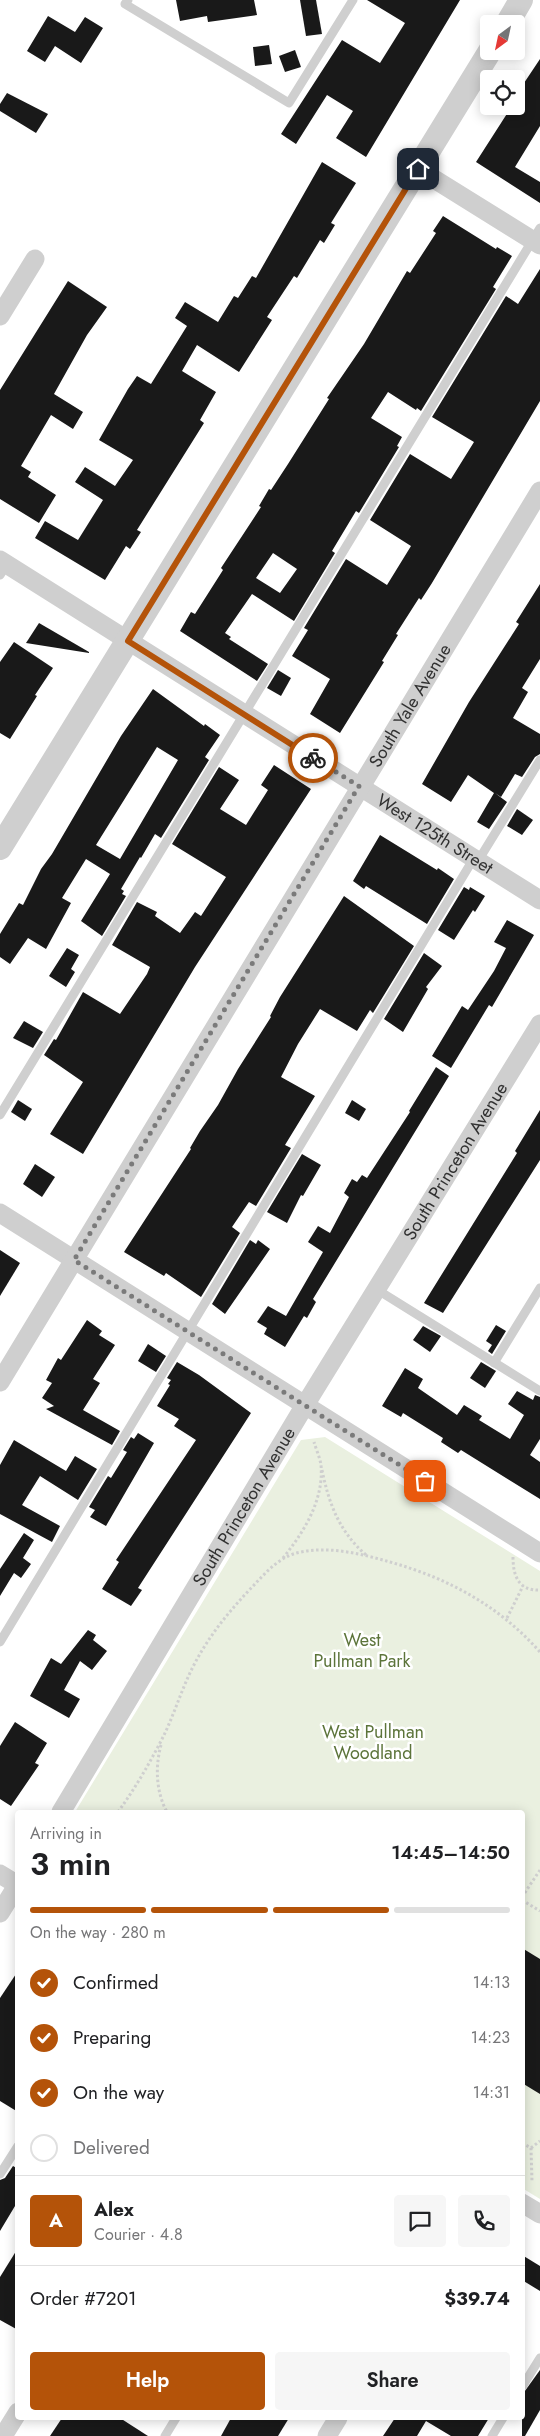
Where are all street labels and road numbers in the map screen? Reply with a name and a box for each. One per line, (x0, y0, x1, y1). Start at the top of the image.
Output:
street label: South Yale Avenue (363, 639, 457, 772)
street label: West 125th Street (372, 787, 499, 881)
street label: South Princeton Avenue (397, 1077, 514, 1245)
street label: South Princeton Avenue (186, 1422, 302, 1591)

